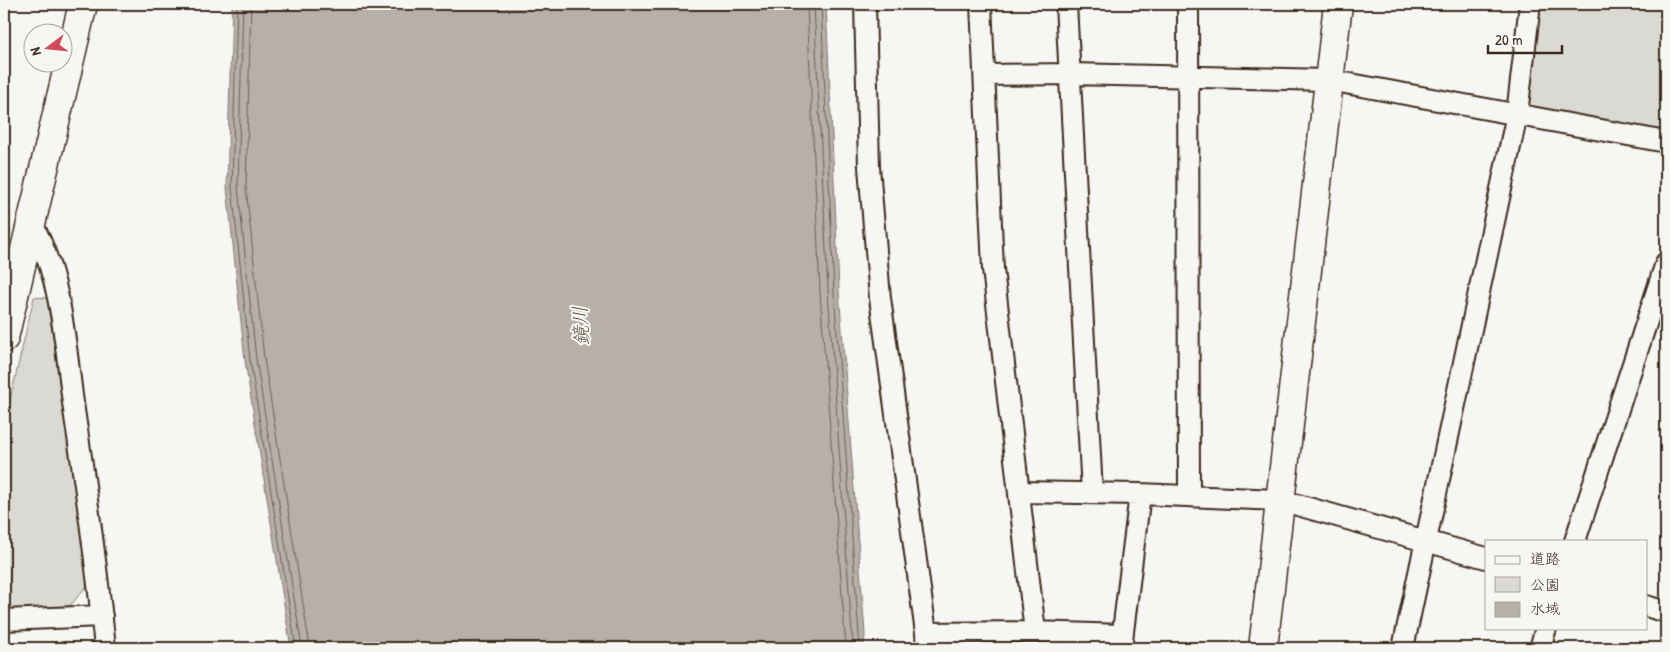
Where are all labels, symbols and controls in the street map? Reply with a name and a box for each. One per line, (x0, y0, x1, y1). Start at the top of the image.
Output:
north arrow (22, 22, 72, 72)
scale bar (1488, 22, 1561, 54)
text: 20 m (1495, 29, 1522, 50)
text: N (25, 45, 45, 58)
water label: 鏡川 (565, 305, 595, 347)
legend (1485, 540, 1648, 630)
text: 道路 (1530, 548, 1560, 569)
text: 公園 (1530, 574, 1560, 595)
text: 水域 (1530, 598, 1560, 619)

